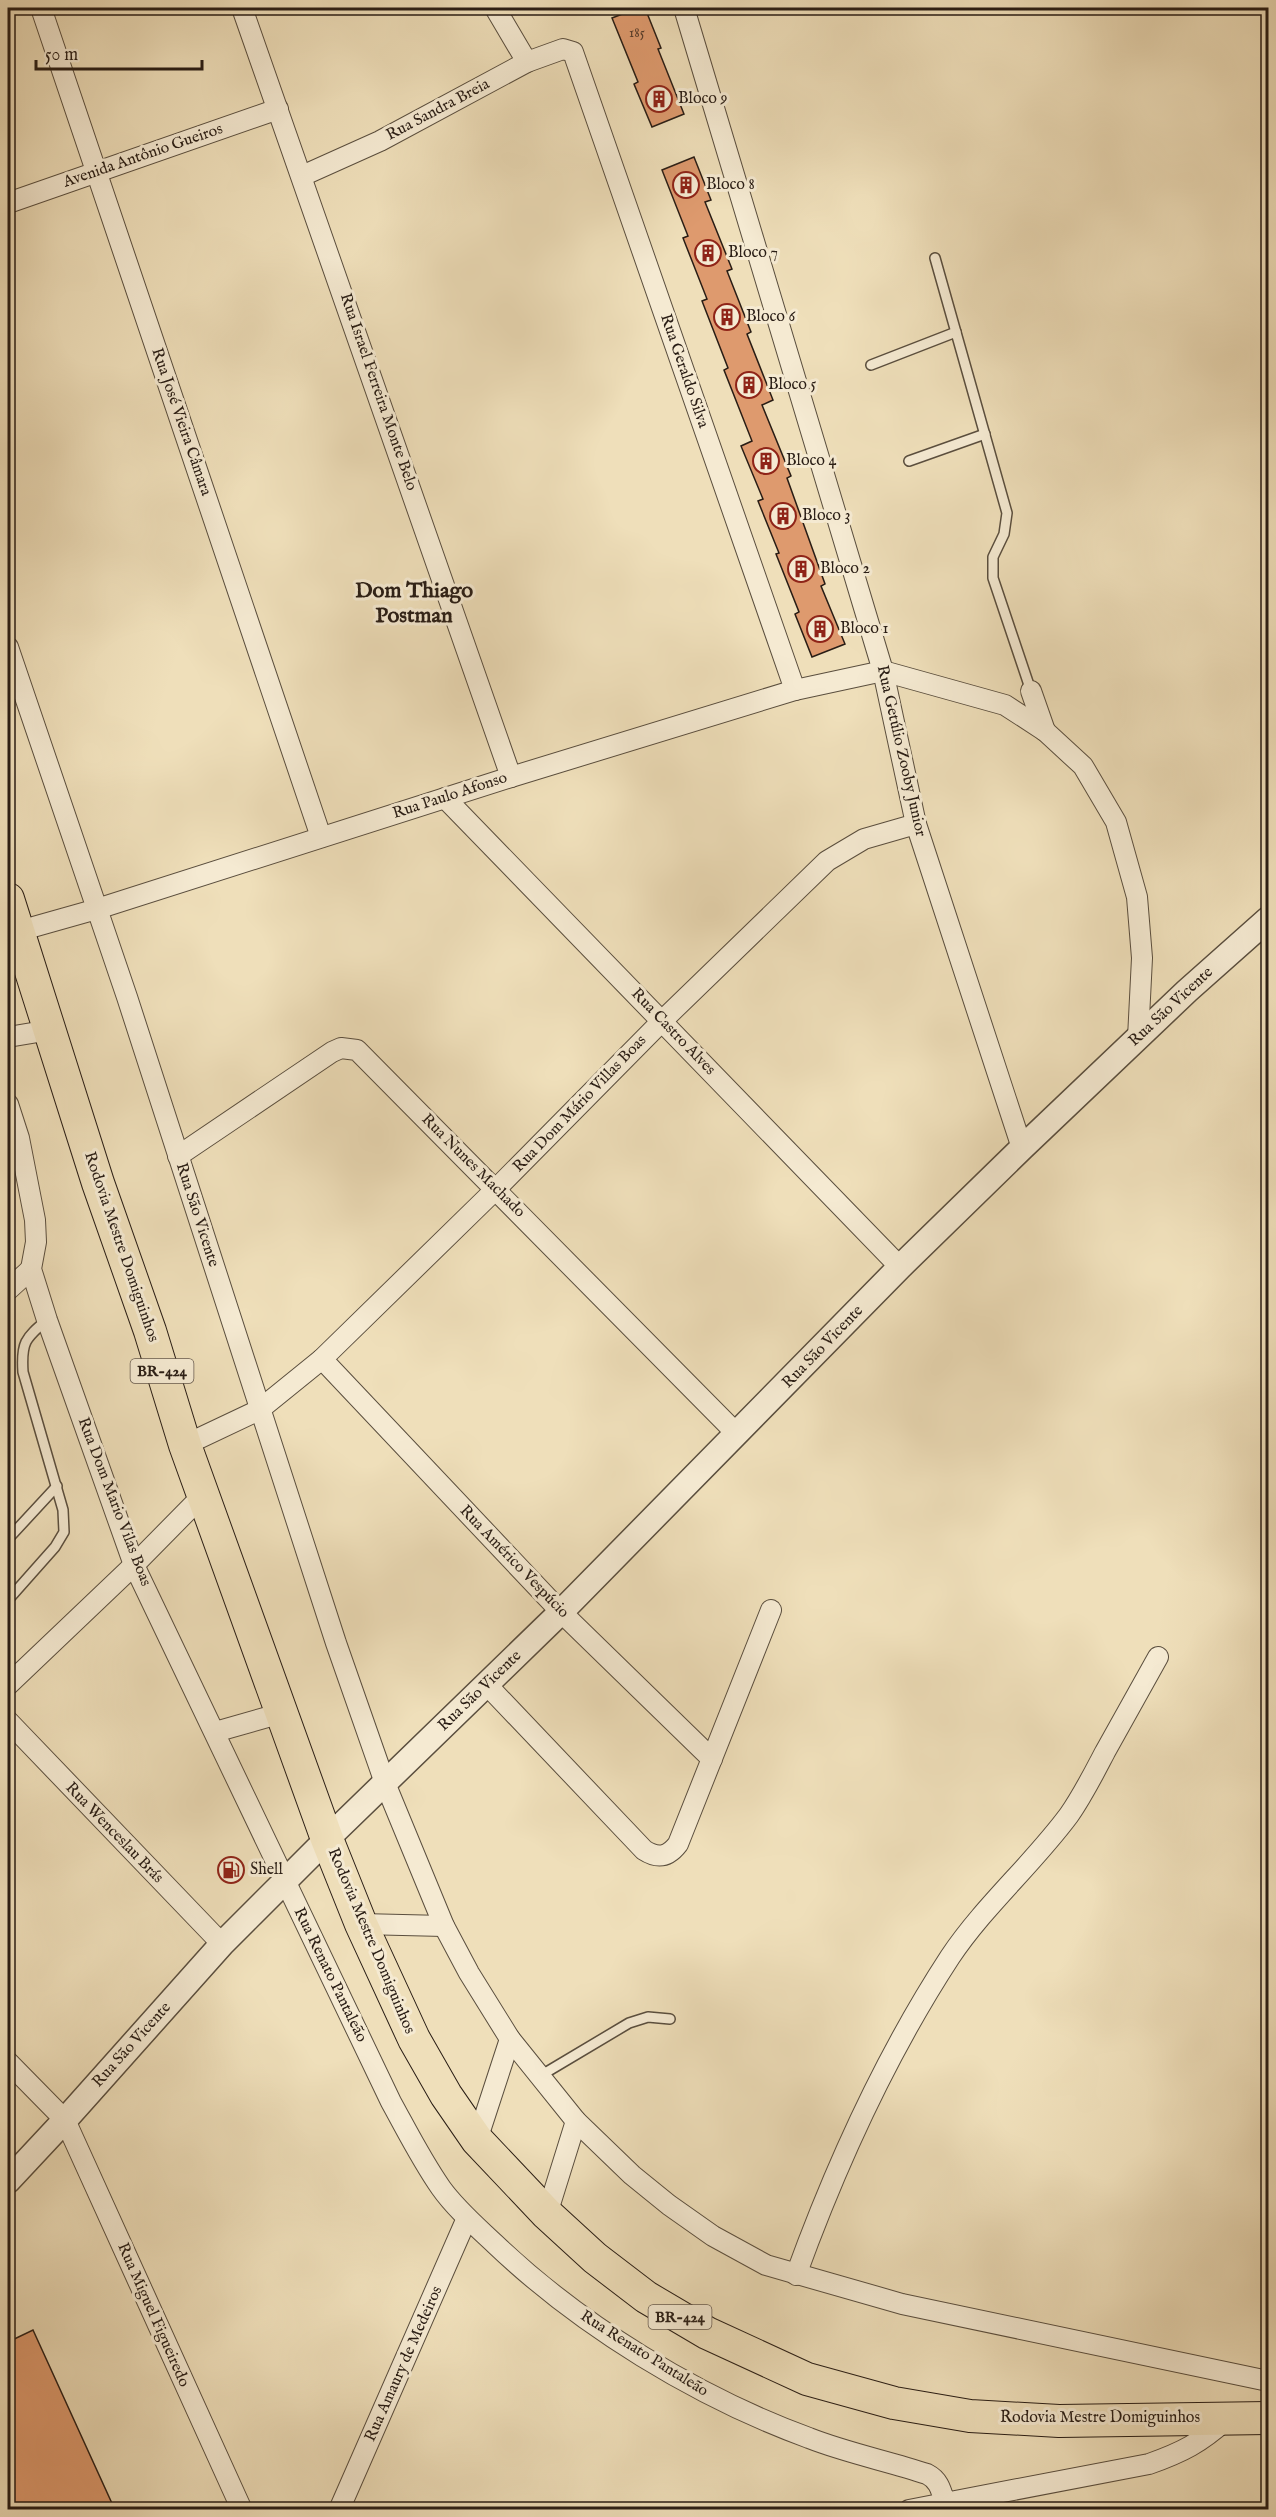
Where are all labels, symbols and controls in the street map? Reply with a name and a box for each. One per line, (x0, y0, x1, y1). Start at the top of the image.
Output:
house number: 185 (629, 24, 645, 42)
scale bar (36, 33, 202, 71)
text: 50 m (45, 44, 78, 67)
street label: Rua Sandra Breia (383, 74, 493, 146)
building icon: Bloco 9 (644, 84, 674, 114)
place label: Bloco 9 (678, 89, 727, 109)
street label: Avenida Antônio Gueiros (60, 119, 226, 193)
building icon: Bloco 8 (671, 170, 701, 200)
place label: Bloco 8 (706, 175, 755, 195)
building icon: Bloco 7 (693, 238, 723, 268)
place label: Bloco 7 (728, 243, 778, 263)
street label: Rua Israel Ferreira Monte Belo (335, 291, 421, 494)
building icon: Bloco 6 (712, 302, 742, 332)
place label: Bloco 6 (746, 307, 795, 327)
street label: Rua Geraldo Silva (655, 311, 713, 431)
street label: Rua José Vieira Câmara (146, 345, 216, 499)
building icon: Bloco 5 (734, 370, 764, 400)
place label: Bloco 5 (768, 375, 816, 395)
building icon: Bloco 4 (751, 446, 781, 476)
place label: Bloco 4 (786, 451, 836, 471)
building icon: Bloco 3 (768, 501, 798, 531)
place label: Bloco 3 (802, 506, 850, 526)
building icon: Bloco 2 (786, 554, 816, 584)
place label: Bloco 2 (820, 559, 870, 579)
district label: Dom Thiago Postman (355, 577, 473, 630)
building icon: Bloco 1 (805, 614, 835, 644)
place label: Bloco 1 (840, 619, 888, 639)
street label: Rua Getúlio Zooby Junior (872, 663, 930, 839)
street label: Rua Paulo Afonso (390, 768, 510, 824)
street label: Rua São Vicente (1125, 963, 1217, 1051)
street label: Rua Castro Alves (626, 984, 720, 1080)
street label: Rua Dom Mário Villas Boas (509, 1031, 651, 1177)
street label: Rua Nunes Machado (417, 1110, 529, 1222)
street label: Rodovia Mestre Domiguinhos (79, 1149, 163, 1345)
street label: Rua São Vicente (171, 1160, 223, 1270)
street label: Rua São Vicente (778, 1301, 868, 1393)
road number: BR-424 (130, 1359, 194, 1383)
street label: Rua Dom Mario Vilas Boas (73, 1415, 156, 1590)
street label: Rua Américo Vespúcio (455, 1501, 573, 1623)
street label: Rua São Vicente (434, 1646, 526, 1736)
street label: Rua Wenceslau Brás (61, 1778, 168, 1888)
street label: Rodovia Mestre Domiguinhos (323, 1845, 419, 2037)
fuel station icon: Shell (216, 1855, 246, 1885)
place label: Shell (250, 1860, 283, 1880)
street label: Rua Renato Pantaleão (289, 1904, 371, 2046)
street label: Rua São Vicente (88, 1998, 176, 2092)
street label: Rua Miguel Figueiredo (112, 2240, 194, 2391)
street label: Rua Amaury de Medeiros (361, 2283, 448, 2445)
road number: BR-424 (648, 2305, 712, 2329)
street label: Rua Renato Pantaleão (576, 2306, 712, 2402)
street label: Rodovia Mestre Domiguinhos (1000, 2408, 1200, 2428)

